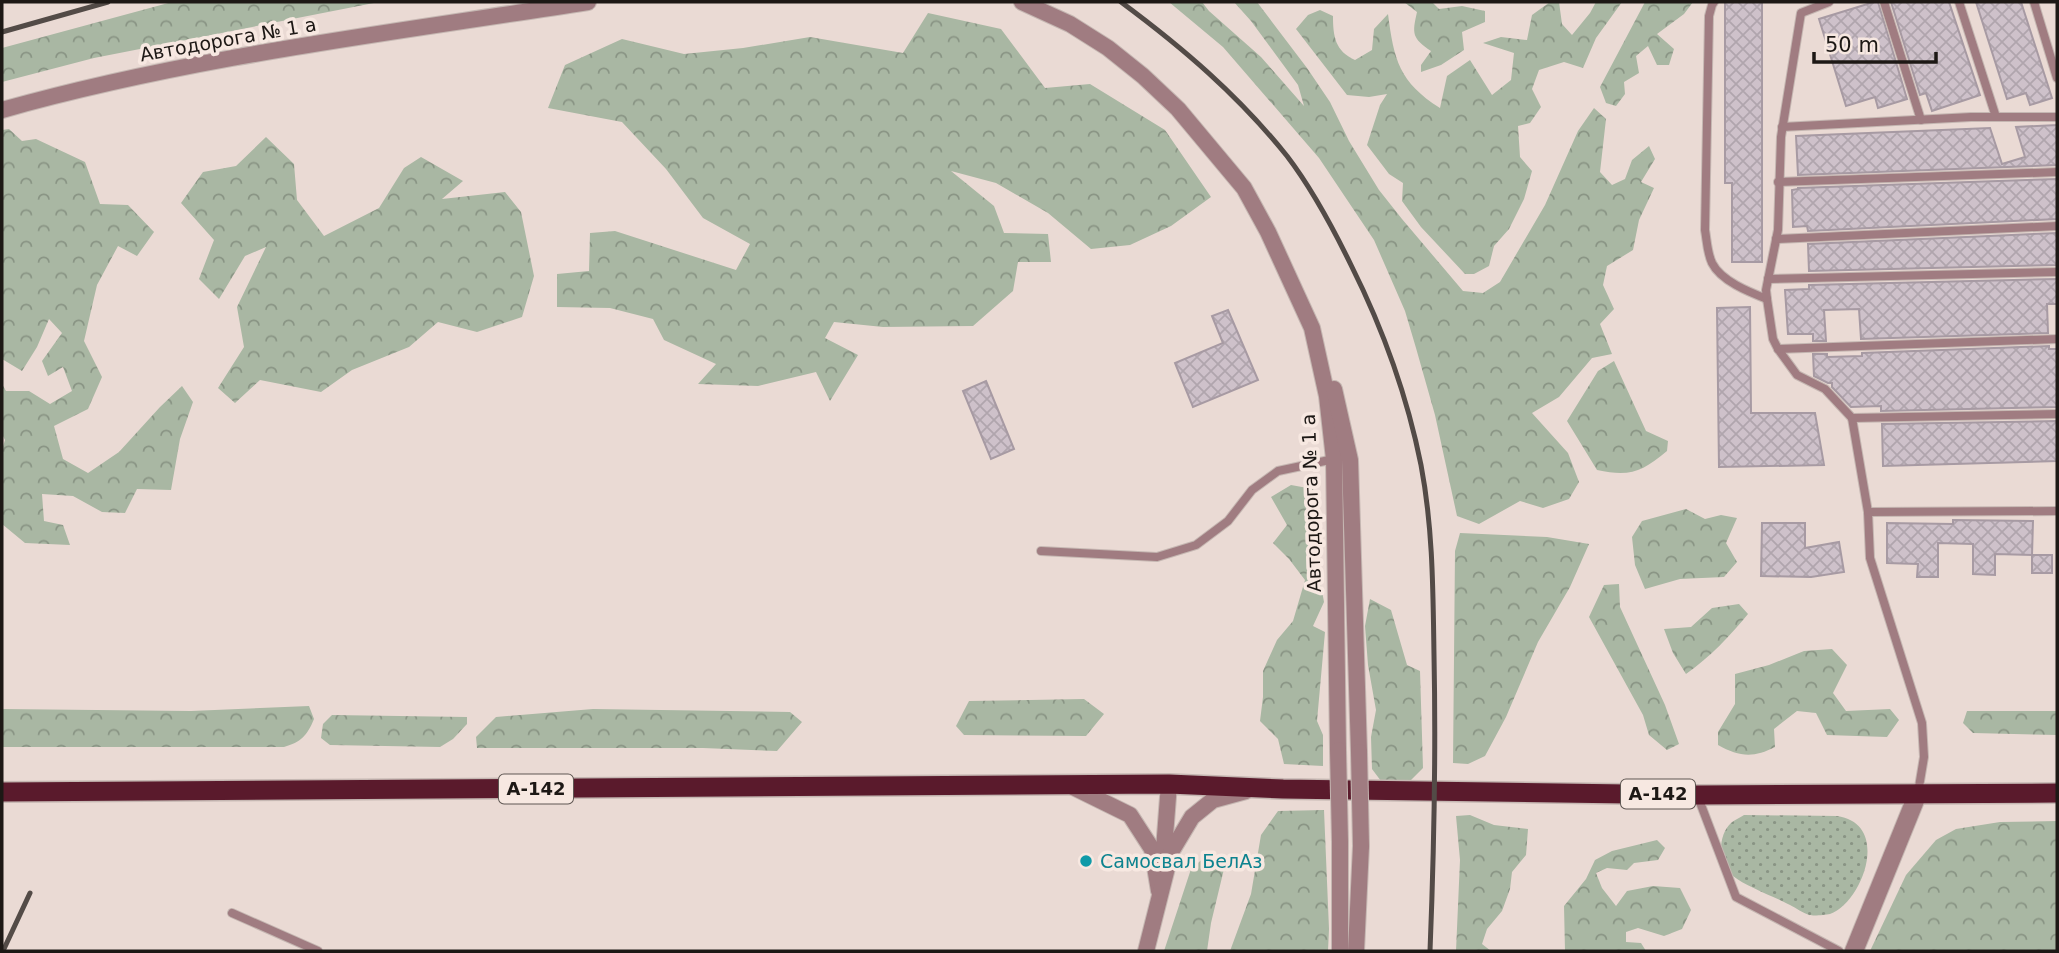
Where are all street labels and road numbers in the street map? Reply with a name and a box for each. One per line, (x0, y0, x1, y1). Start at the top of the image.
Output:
street label: Автодорога № 1 а (138, 13, 318, 65)
street label: Автодорога № 1 а (1297, 413, 1325, 593)
road number: А-142 (499, 774, 573, 804)
road number: А-142 (1621, 780, 1695, 808)

